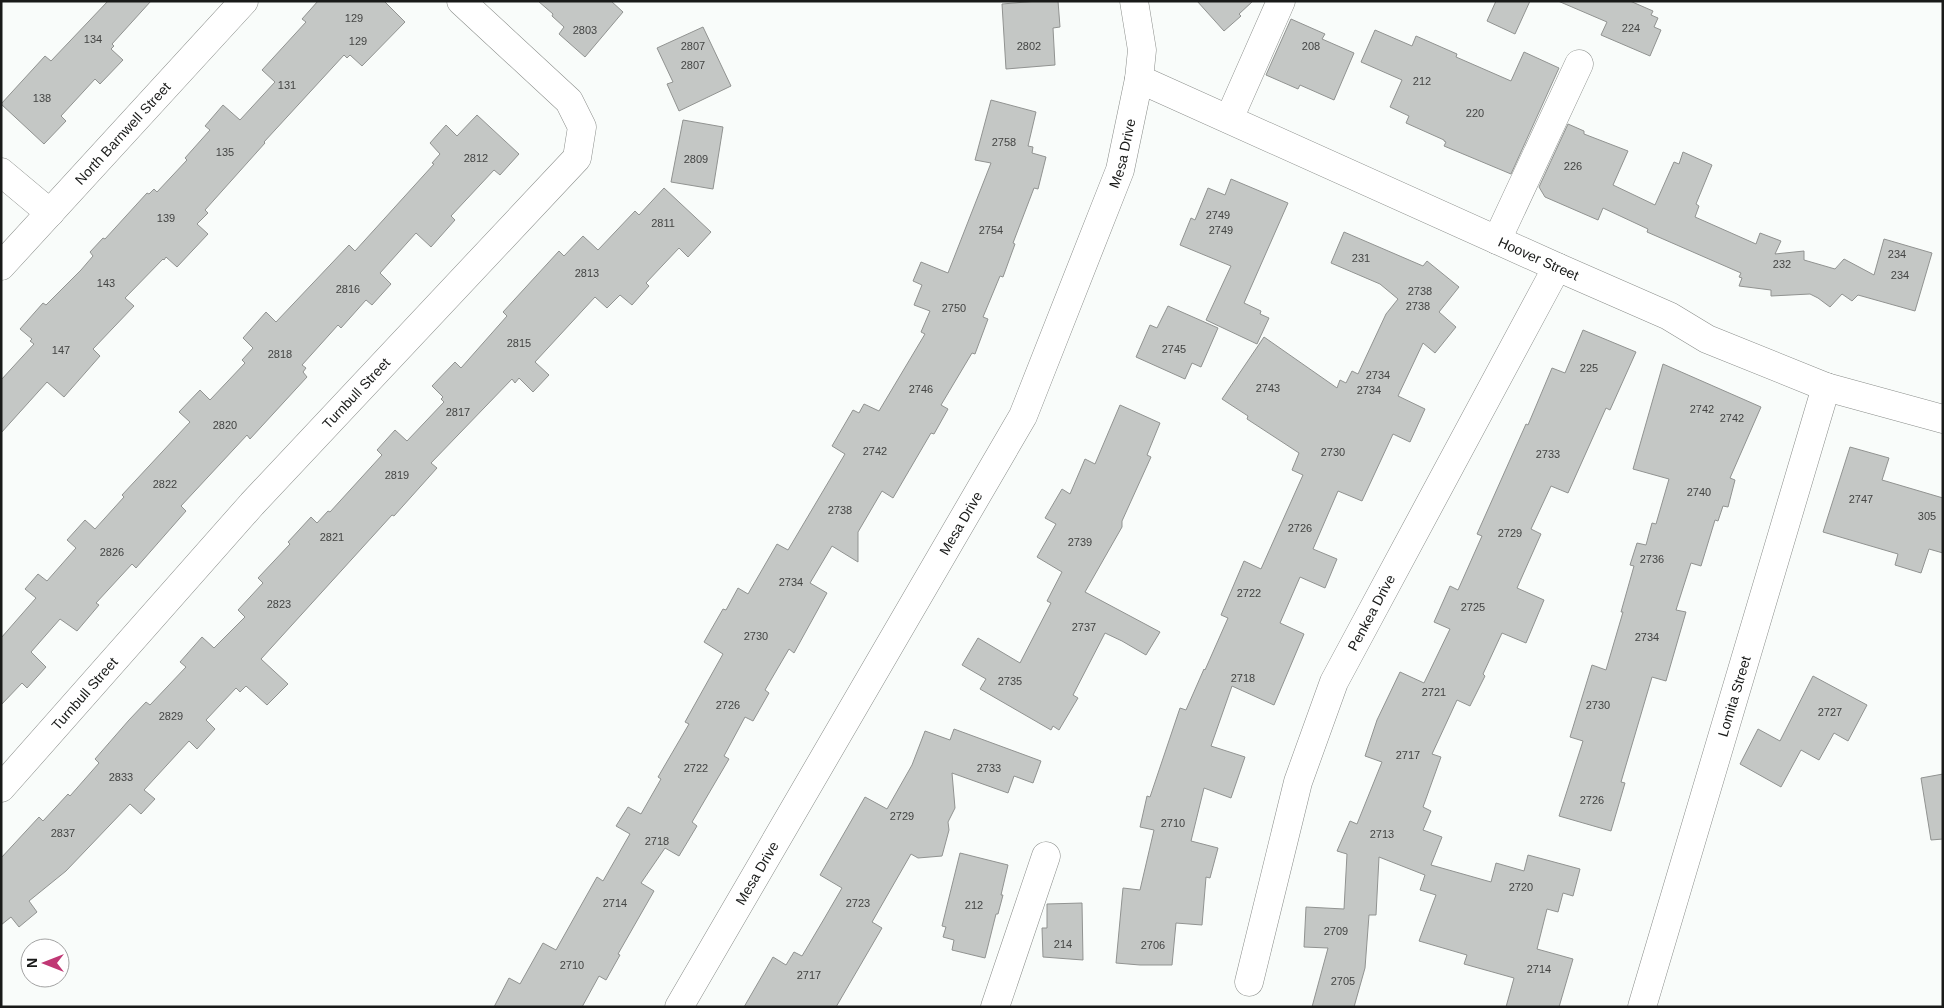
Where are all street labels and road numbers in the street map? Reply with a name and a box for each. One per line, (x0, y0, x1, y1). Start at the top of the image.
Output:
street label: North Barnwell Street (72, 79, 174, 188)
street label: Mesa Drive (1106, 117, 1139, 190)
street label: Hoover Street (1496, 234, 1581, 284)
street label: Turnbull Street (319, 354, 393, 432)
street label: Mesa Drive (936, 488, 986, 558)
street label: Penkea Drive (1344, 572, 1398, 653)
street label: Turnbull Street (48, 654, 121, 733)
street label: Lomita Street (1715, 654, 1754, 739)
street label: Mesa Drive (732, 838, 782, 908)

